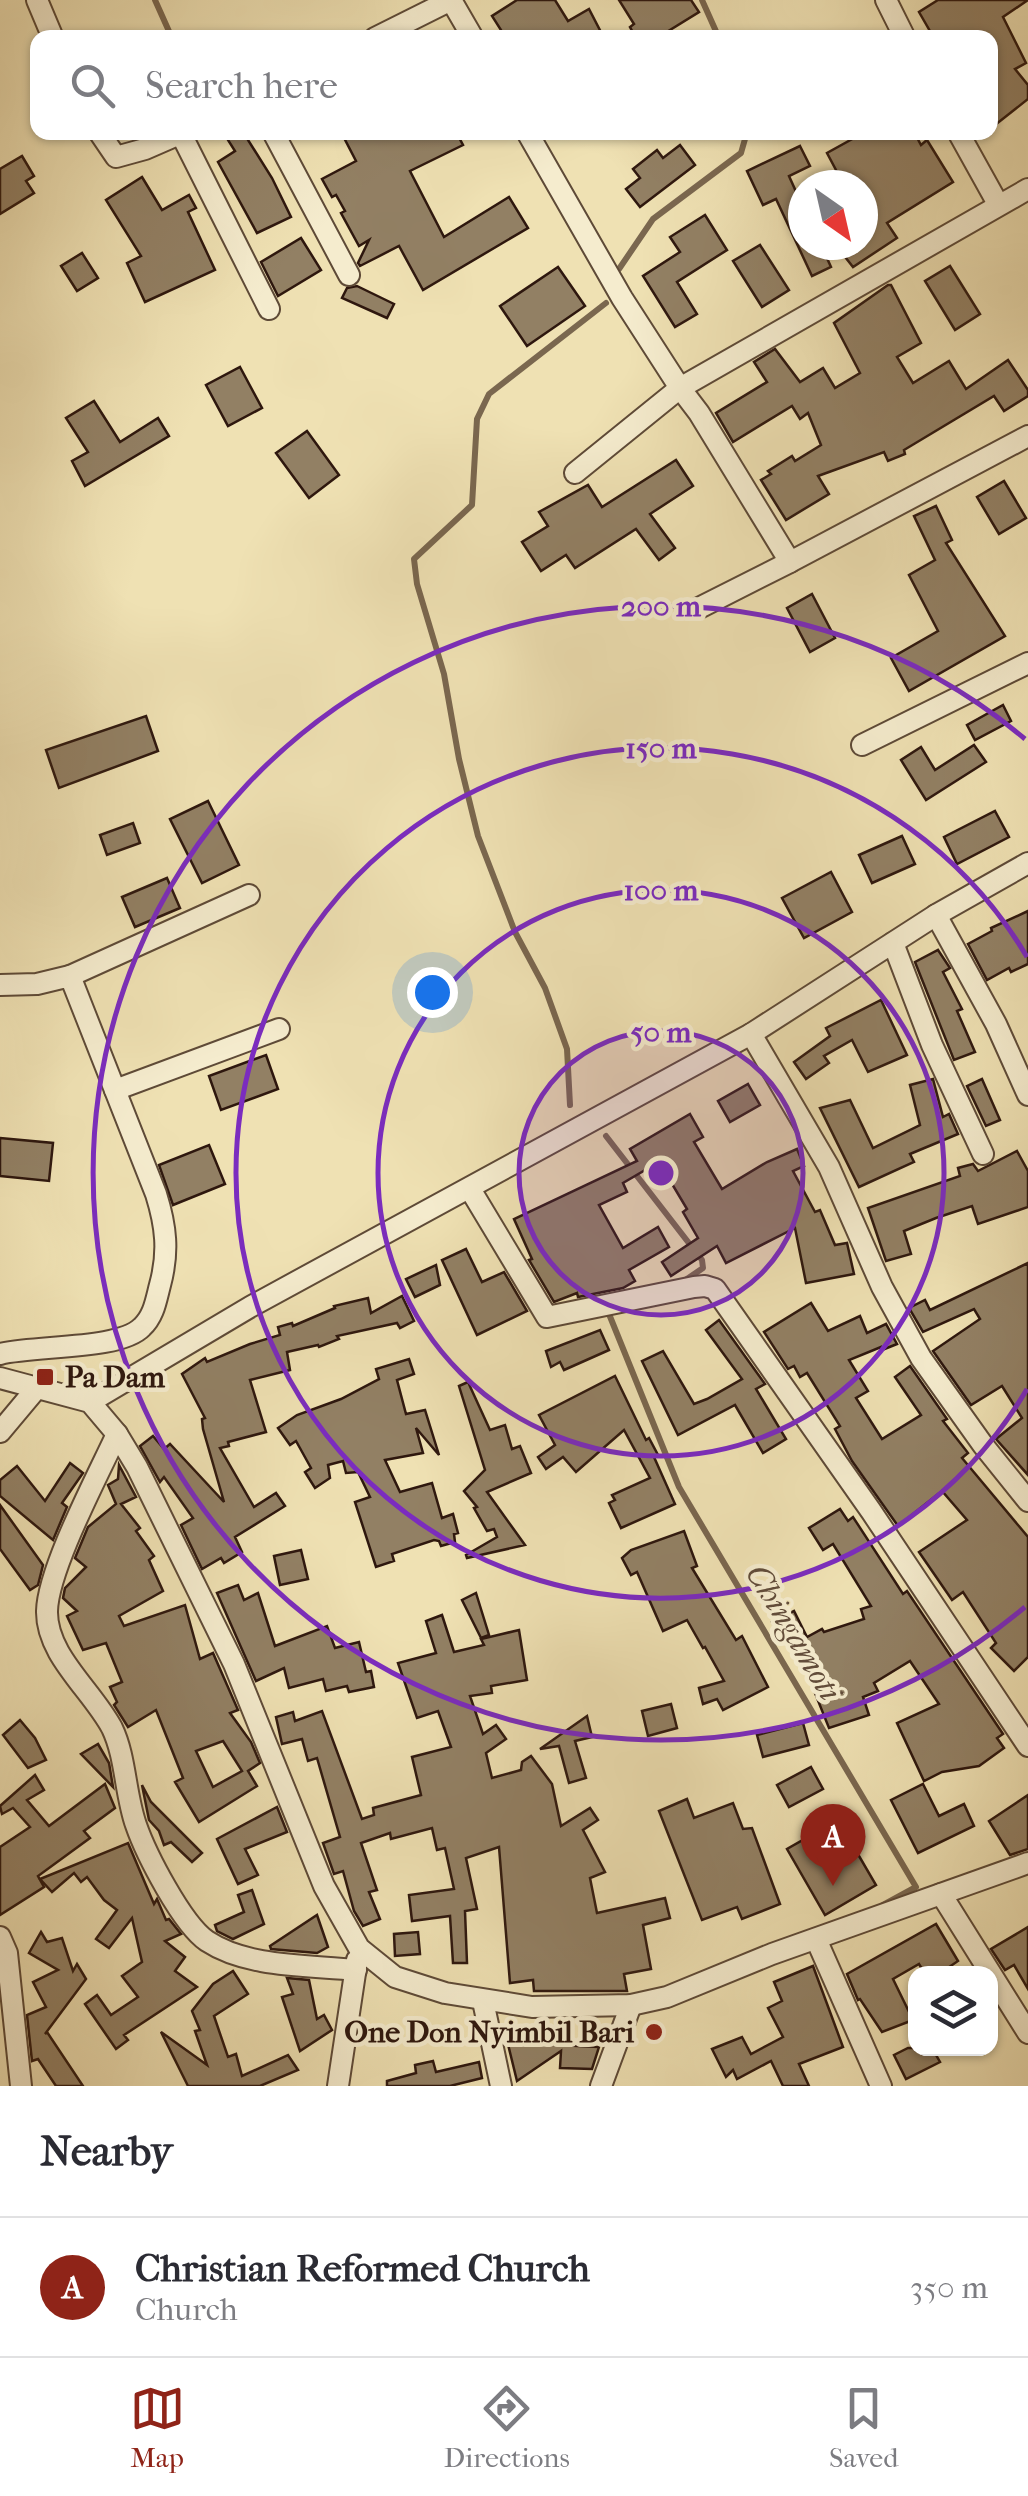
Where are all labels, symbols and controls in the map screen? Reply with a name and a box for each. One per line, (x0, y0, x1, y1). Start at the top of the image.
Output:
search box (30, 30, 998, 140)
icon: search (65, 58, 120, 113)
text: Search here (145, 63, 338, 108)
north arrow (788, 170, 878, 260)
text: 200 m (621, 589, 702, 624)
text: 150 m (625, 731, 698, 766)
text: 100 m (623, 873, 700, 908)
your location (407, 967, 458, 1018)
text: 50 m (631, 1015, 692, 1050)
centre of rings (643, 1155, 679, 1191)
place label: Pa Dam (65, 1360, 166, 1395)
marker: Pa Dam (34, 1366, 56, 1388)
water label: Chingamoti (738, 1557, 850, 1710)
pin: A (800, 1804, 866, 1886)
map controls (908, 1966, 998, 2056)
button: layers (908, 1966, 998, 2056)
place label: One Don Nyimbil Bari (344, 2015, 634, 2050)
marker: One Don Nyimbil Bari (643, 2021, 665, 2043)
text: Nearby (40, 2127, 172, 2176)
text: Christian Reformed Church (135, 2246, 590, 2291)
text: A (62, 2269, 83, 2306)
text: 350 m (910, 2269, 988, 2306)
text: Church (135, 2291, 238, 2328)
tab: Map (130, 2381, 185, 2474)
tab: Directions (444, 2381, 570, 2474)
tab: Saved (829, 2381, 898, 2474)

